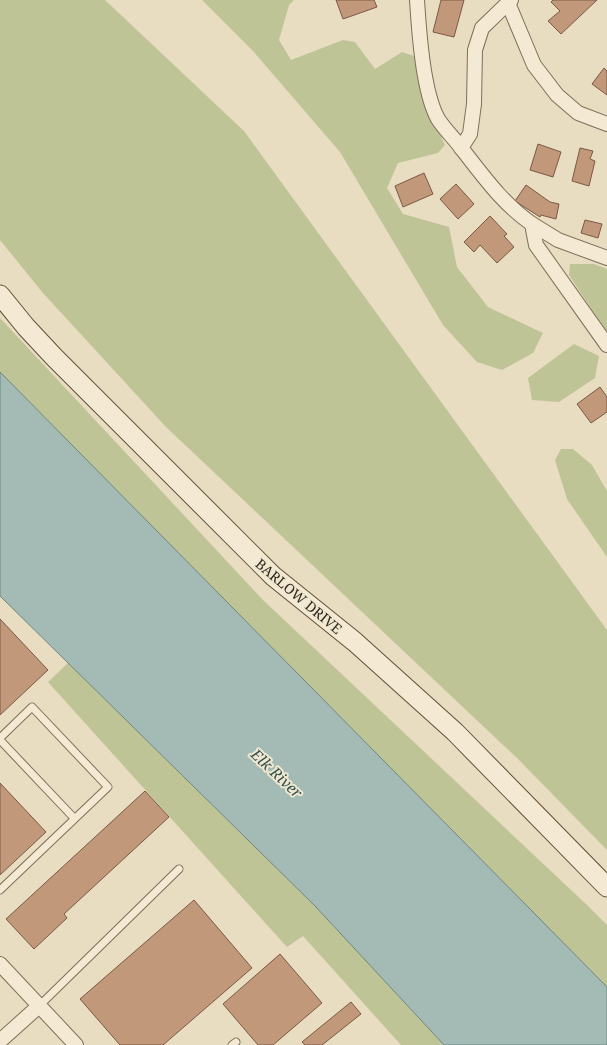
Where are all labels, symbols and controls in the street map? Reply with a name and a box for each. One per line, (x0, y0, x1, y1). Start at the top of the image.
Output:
street label: BARLOW DRIVE (252, 554, 347, 638)
water label: Elk River (246, 743, 308, 803)

